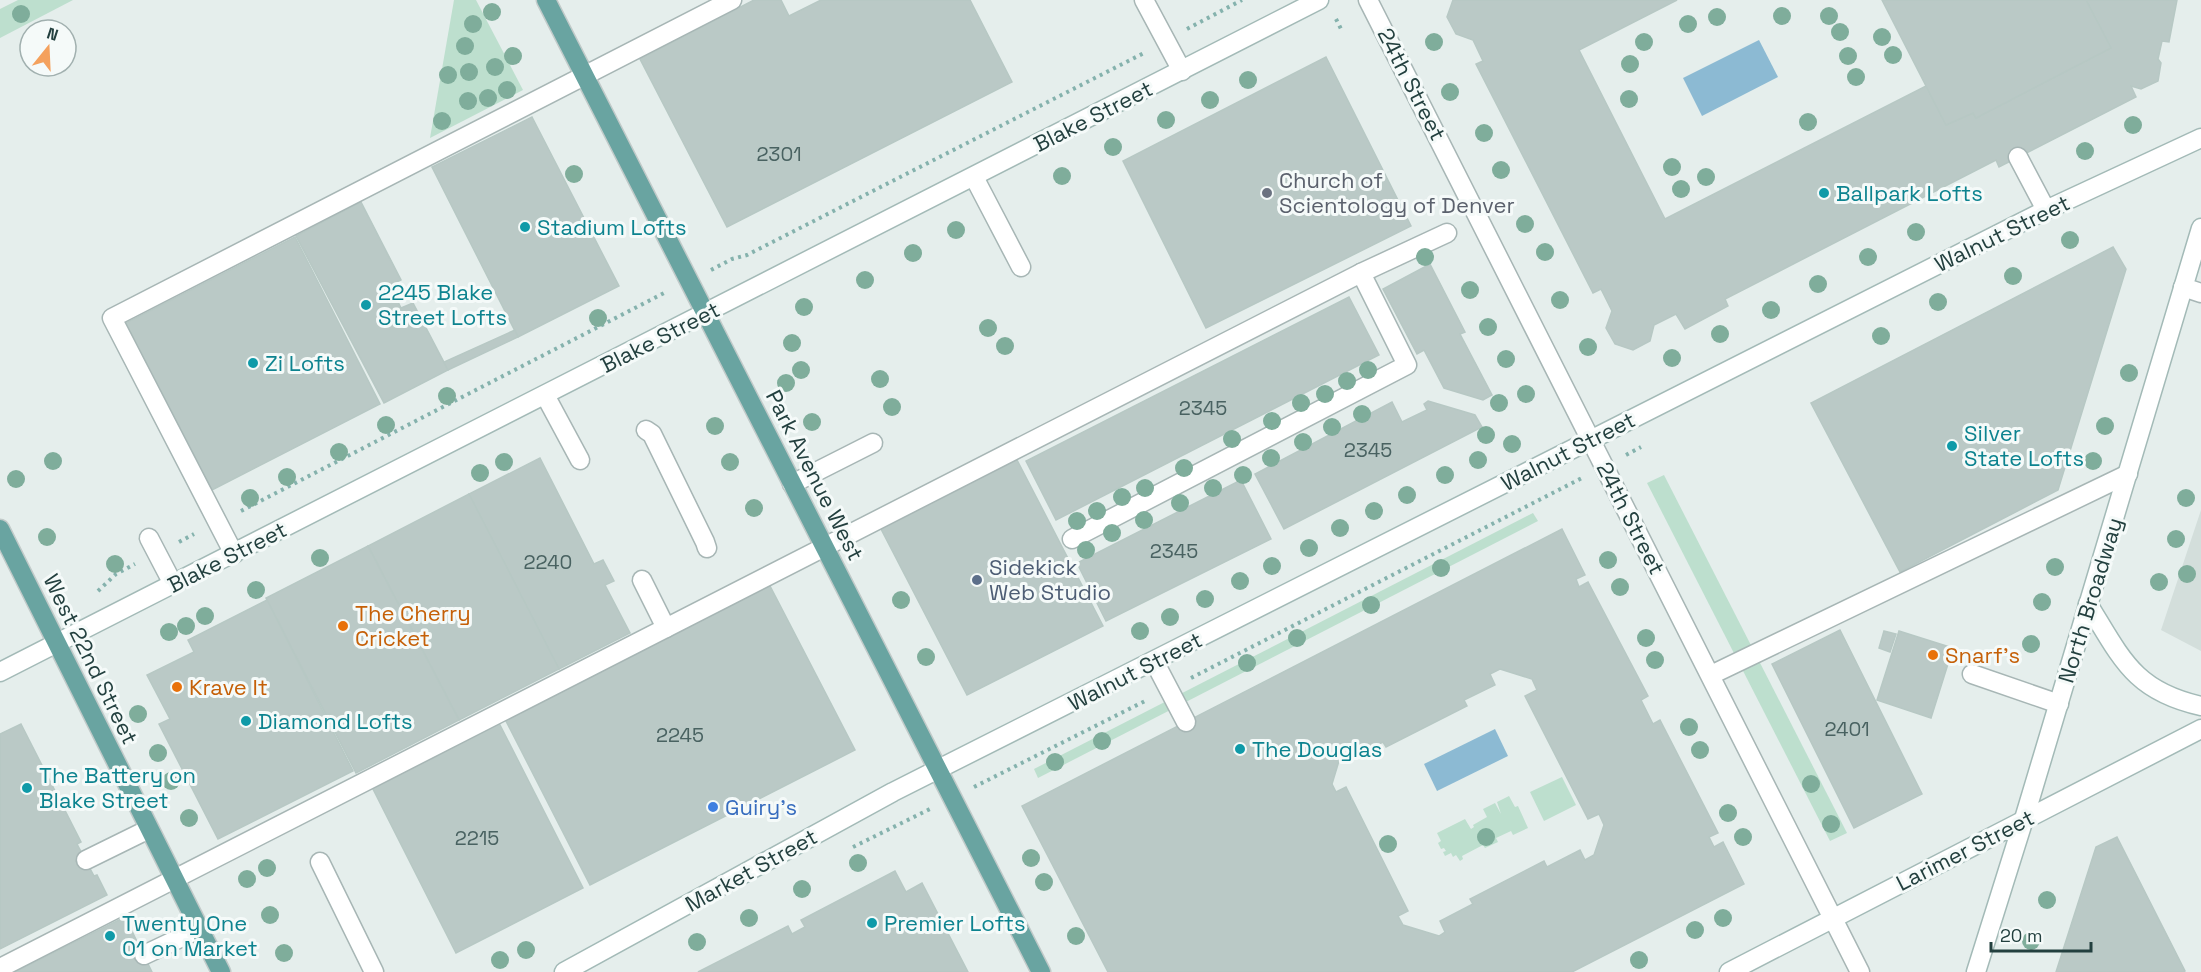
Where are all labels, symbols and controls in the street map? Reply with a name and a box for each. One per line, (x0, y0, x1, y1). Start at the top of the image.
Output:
north arrow (18, 18, 78, 78)
text: N (44, 23, 61, 46)
street label: 24th Street (1372, 23, 1452, 145)
street label: Blake Street (1029, 74, 1157, 158)
house number: 2301 (756, 141, 802, 167)
place label: Church of Scientology of Denver (1279, 166, 1515, 219)
place label: Ballpark Lofts (1836, 179, 1983, 207)
marker: Church of Scientology of Denver (1260, 186, 1274, 200)
marker: Ballpark Lofts (1817, 186, 1831, 200)
street label: Walnut Street (1930, 188, 2074, 278)
place label: Stadium Lofts (537, 213, 687, 241)
marker: Stadium Lofts (518, 220, 532, 234)
place label: 2245 Blake Street Lofts (378, 278, 507, 331)
street label: Blake Street (596, 295, 724, 379)
marker: 2245 Blake Street Lofts (359, 298, 373, 312)
place label: Zi Lofts (265, 349, 345, 377)
marker: Zi Lofts (246, 356, 260, 370)
street label: Park Avenue West (760, 385, 870, 565)
house number: 2345 (1179, 395, 1227, 421)
street label: Walnut Street (1496, 405, 1640, 497)
place label: Silver State Lofts (1964, 419, 2084, 472)
house number: 2345 (1344, 437, 1392, 463)
marker: Silver State Lofts (1945, 439, 1959, 453)
street label: 24th Street (1591, 457, 1671, 579)
street label: North Broadway (2052, 514, 2128, 686)
street label: Blake Street (163, 515, 291, 599)
house number: 2345 (1150, 538, 1198, 564)
house number: 2240 (524, 549, 572, 575)
place label: Sidekick Web Studio (989, 553, 1111, 606)
street label: West 22nd Street (38, 569, 144, 749)
marker: Sidekick Web Studio (970, 573, 984, 587)
place label: The Cherry Cricket (355, 599, 471, 652)
marker: The Cherry Cricket (336, 619, 350, 633)
street label: Walnut Street (1063, 625, 1207, 717)
place label: Snarf's (1945, 641, 2020, 669)
marker: Snarf's (1926, 648, 1940, 662)
place label: Krave It (189, 673, 268, 701)
marker: Krave It (170, 680, 184, 694)
place label: Diamond Lofts (258, 707, 413, 735)
marker: Diamond Lofts (239, 714, 253, 728)
house number: 2401 (1824, 716, 1870, 742)
house number: 2245 (656, 722, 704, 748)
place label: The Douglas (1252, 735, 1382, 763)
marker: The Douglas (1233, 742, 1247, 756)
place label: The Battery on Blake Street (39, 761, 196, 814)
marker: The Battery on Blake Street (20, 781, 34, 795)
place label: Guiry's (725, 793, 797, 821)
marker: Guiry's (706, 800, 720, 814)
street label: Larimer Street (1891, 803, 2039, 897)
street label: Market Street (680, 822, 822, 918)
house number: 2215 (455, 825, 499, 851)
place label: Twenty One 01 on Market (122, 909, 258, 962)
place label: Premier Lofts (884, 909, 1026, 937)
scale bar (1991, 915, 2092, 953)
marker: Premier Lofts (865, 916, 879, 930)
text: 20 m (2000, 924, 2043, 947)
marker: Twenty One 01 on Market (103, 929, 117, 943)

